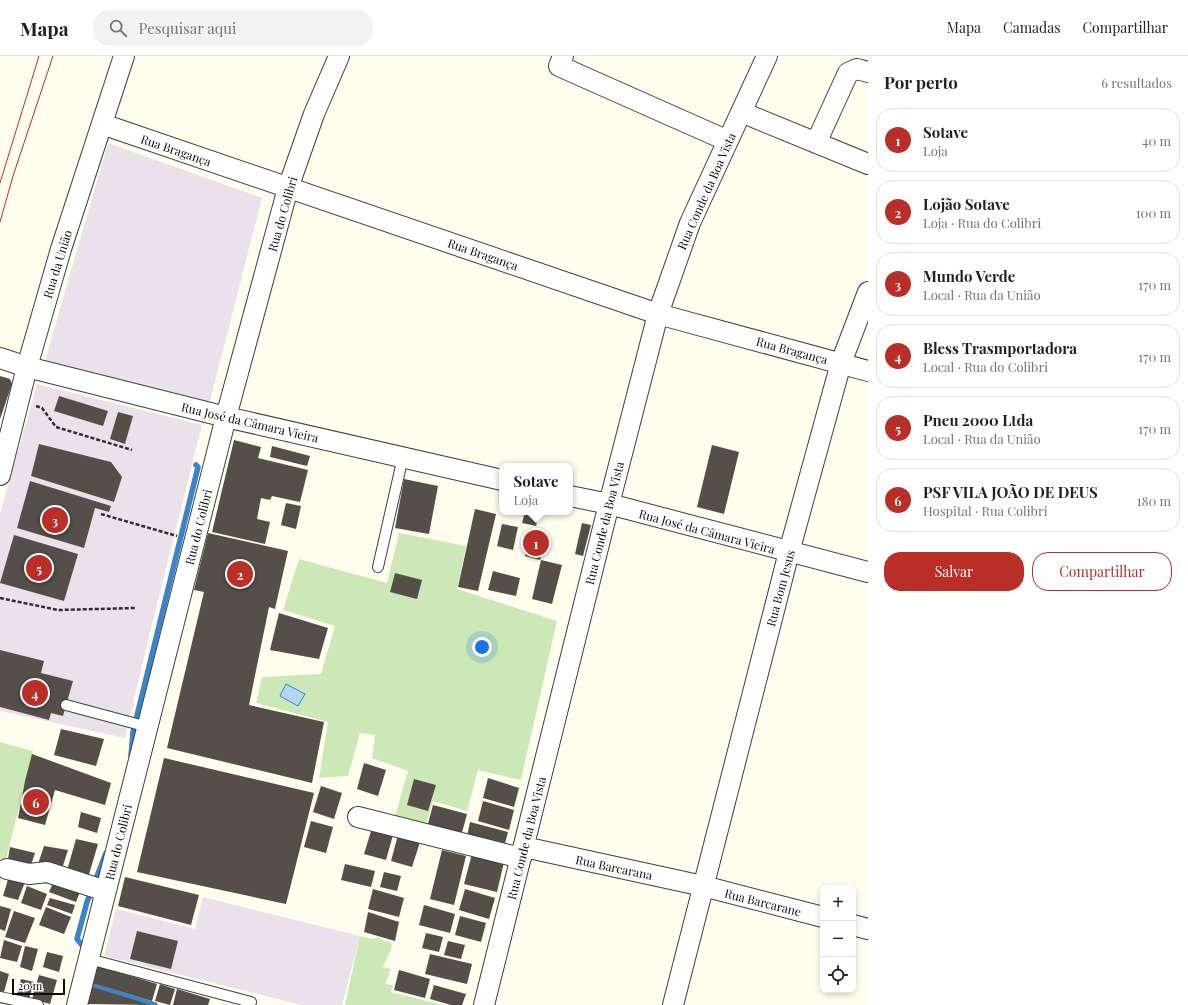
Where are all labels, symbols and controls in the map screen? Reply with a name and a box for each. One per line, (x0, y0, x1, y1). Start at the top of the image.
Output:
search box (93, 10, 373, 46)
text: Mapa (20, 15, 69, 41)
icon: search (107, 17, 129, 39)
text: Pesquisar aqui (139, 18, 236, 38)
text: Mapa (947, 18, 981, 37)
text: Camadas (1003, 18, 1060, 37)
text: Compartilhar (1082, 18, 1168, 37)
text: Por perto (884, 71, 958, 93)
text: 6 resultados (1101, 74, 1172, 91)
text: Sotave (923, 122, 968, 142)
street label: Rua Bragança (139, 130, 213, 170)
street label: Rua Conde da Boa Vista (673, 130, 739, 252)
text: 1 (896, 132, 900, 149)
text: 40 m (1142, 132, 1171, 149)
text: Loja (923, 142, 948, 159)
street label: Rua do Colibri (264, 174, 300, 253)
text: Lojão Sotave (923, 194, 1010, 214)
text: 2 (895, 204, 901, 221)
text: 100 m (1136, 204, 1171, 221)
text: Loja · Rua do Colibri (923, 214, 1041, 231)
street label: Rua da União (39, 228, 75, 300)
street label: Rua Bragança (446, 234, 520, 274)
text: Mundo Verde (923, 266, 1015, 286)
text: 3 (895, 276, 901, 293)
text: 170 m (1138, 276, 1171, 293)
text: Local · Rua da União (923, 286, 1041, 303)
street label: Rua Bragança (754, 333, 830, 367)
text: Bless Trasmportadora (923, 338, 1077, 358)
text: 4 (895, 348, 901, 365)
text: 170 m (1138, 348, 1171, 365)
text: Local · Rua do Colibri (923, 358, 1048, 375)
street label: Rua José da Câmara Vieira (180, 398, 320, 446)
text: Pneu 2000 Ltda (923, 410, 1033, 430)
text: 5 (895, 420, 901, 437)
text: 170 m (1138, 420, 1171, 437)
text: Local · Rua da União (923, 430, 1041, 447)
street label: Rua Conde da Boa Vista (581, 460, 627, 586)
popup (499, 463, 573, 515)
text: Sotave (513, 471, 559, 491)
text: PSF VILA JOÃO DE DEUS (923, 482, 1098, 502)
street label: Rua do Colibri (181, 487, 215, 566)
text: Loja (513, 491, 538, 508)
text: 6 (894, 492, 902, 509)
text: 180 m (1137, 492, 1171, 509)
text: Hospital · Rua Colibri (923, 502, 1048, 519)
pin: 3 (42, 505, 68, 535)
street label: Rua José da Câmara Vieira (637, 505, 777, 557)
pin: 1 (523, 528, 549, 558)
street label: Rua Bom Jesus (762, 548, 798, 628)
button: Salvar (884, 552, 1024, 591)
button: Compartilhar (1032, 552, 1172, 591)
pin: 5 (26, 553, 52, 583)
pin: 2 (227, 559, 253, 589)
your location (472, 637, 492, 657)
pin: 4 (22, 678, 48, 708)
street label: Rua Conde da Boa Vista (503, 775, 549, 901)
pin: 6 (23, 787, 49, 817)
street label: Rua do Colibri (101, 802, 135, 881)
street label: Rua Barcarana (574, 851, 654, 883)
street label: Rua Barcarane (723, 885, 803, 919)
map controls (820, 885, 856, 993)
button: + (820, 885, 856, 921)
button: − (820, 921, 856, 957)
button: locate (820, 957, 856, 993)
scale bar (12, 977, 65, 996)
text: 20 m (18, 978, 42, 993)

